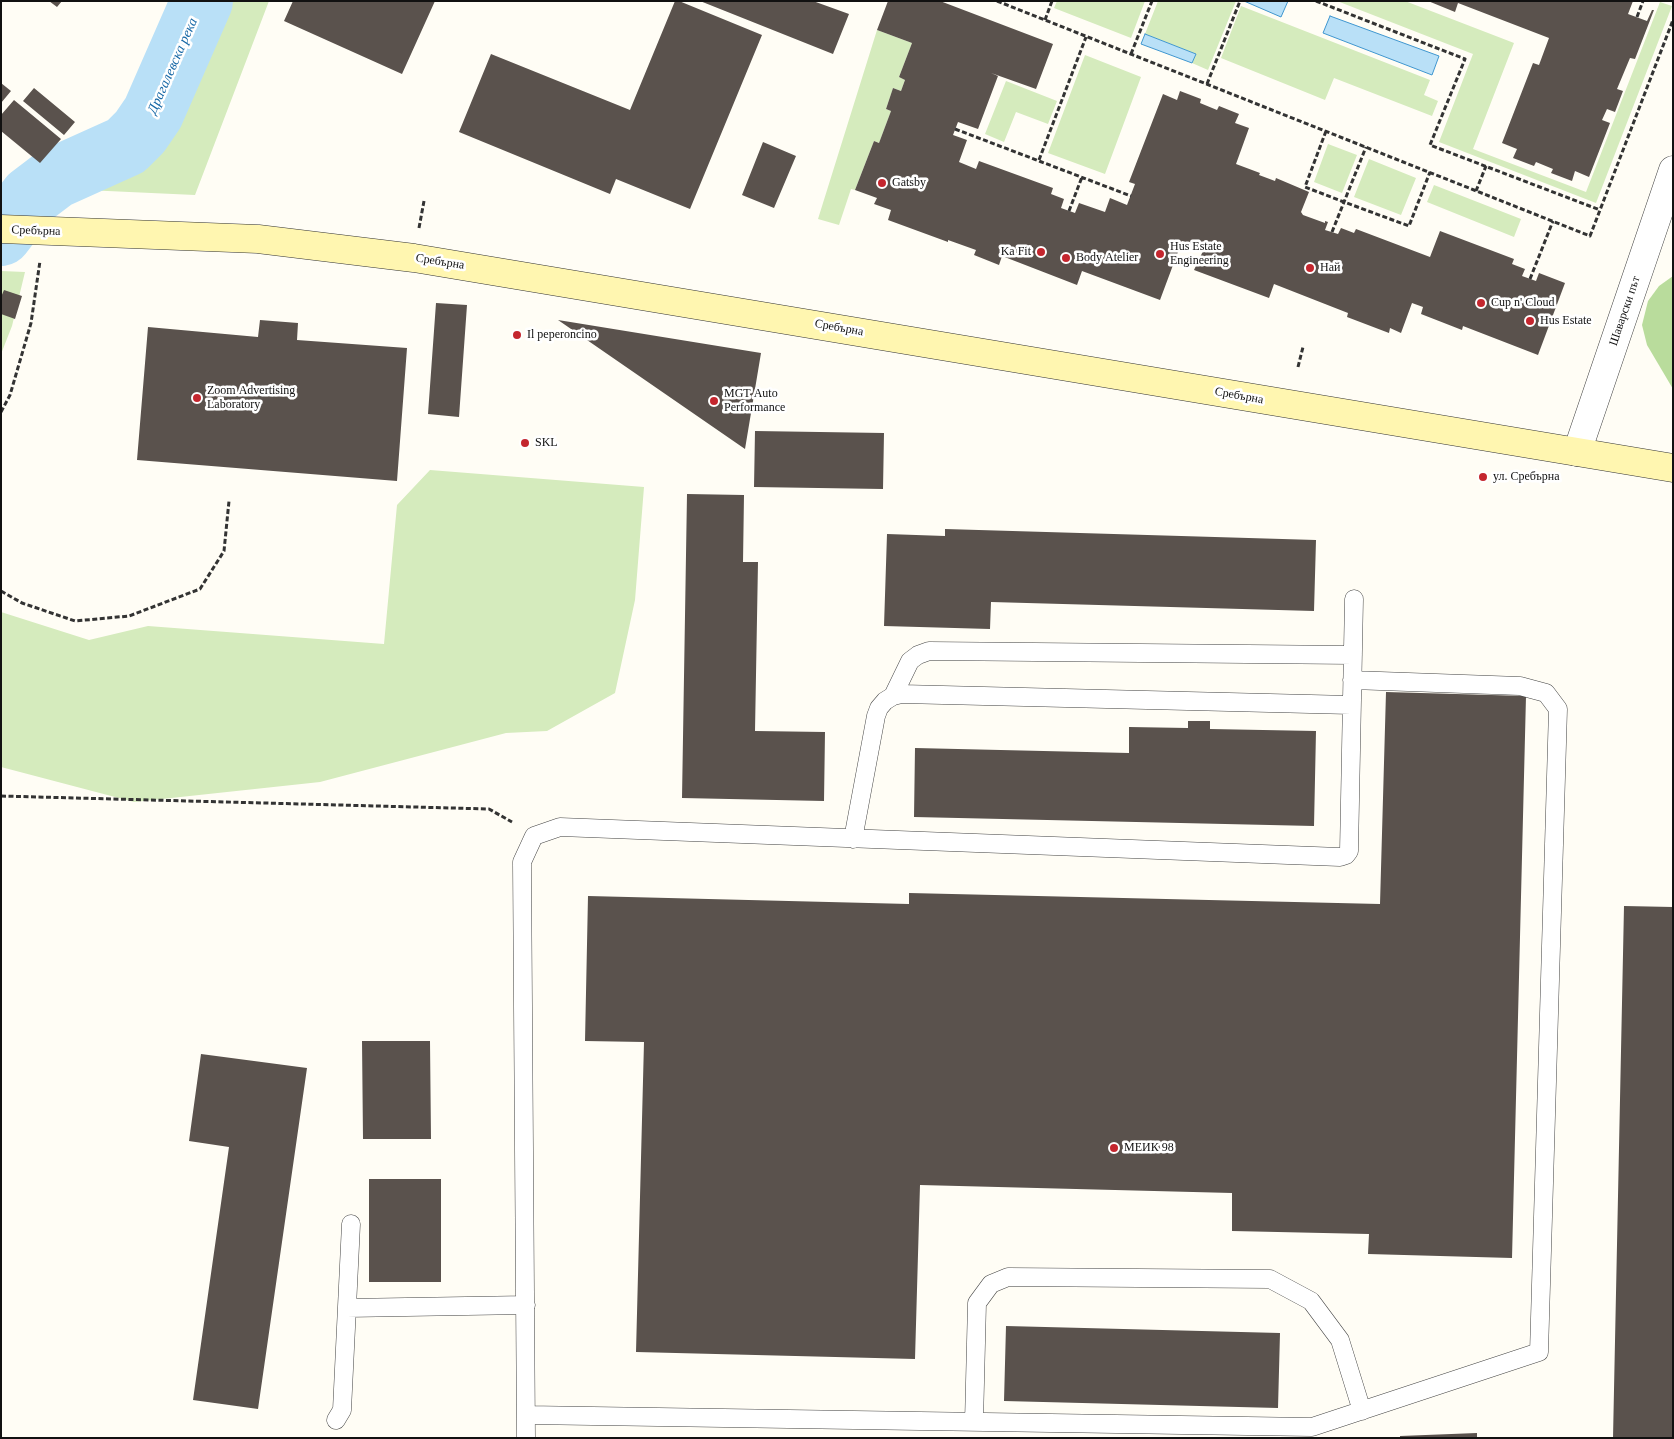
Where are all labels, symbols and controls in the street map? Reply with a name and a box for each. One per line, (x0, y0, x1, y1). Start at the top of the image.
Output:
water label: Драгалевска река (144, 15, 202, 117)
place label: Gatsby (892, 176, 926, 190)
marker: Gatsby (876, 177, 888, 189)
street label: Сребърна (11, 223, 61, 239)
place label: Hus Estate Engineering (1170, 240, 1229, 268)
place label: Ka Fit (1001, 245, 1031, 259)
marker: Ka Fit (1035, 246, 1047, 258)
marker: Hus Estate Engineering (1154, 248, 1166, 260)
street label: Сребърна (415, 251, 465, 273)
place label: Body Atelier (1076, 251, 1138, 265)
marker: Body Atelier (1060, 252, 1072, 264)
place label: Най (1320, 261, 1340, 275)
marker: Най (1304, 262, 1316, 274)
street label: Шаварски път (1606, 274, 1644, 348)
place label: Cup n' Cloud (1491, 296, 1555, 310)
marker: Cup n' Cloud (1475, 297, 1487, 309)
place label: Hus Estate (1540, 314, 1592, 328)
marker: Hus Estate (1524, 315, 1536, 327)
street label: Сребърна (814, 317, 864, 339)
place label: Il peperoncino (527, 328, 597, 342)
marker: Il peperoncino (511, 329, 523, 341)
place label: Zoom Advertising Laboratory (207, 384, 295, 412)
street label: Сребърна (1214, 385, 1264, 407)
place label: MGT Auto Performance (724, 387, 785, 415)
marker: Zoom Advertising Laboratory (191, 392, 203, 404)
marker: MGT Auto Performance (708, 395, 720, 407)
place label: SKL (535, 436, 558, 450)
marker: SKL (519, 437, 531, 449)
place label: ул. Сребърна (1493, 470, 1560, 484)
marker: ул. Сребърна (1477, 471, 1489, 483)
place label: МЕИК 98 (1124, 1141, 1174, 1155)
marker: МЕИК 98 (1108, 1142, 1120, 1154)

